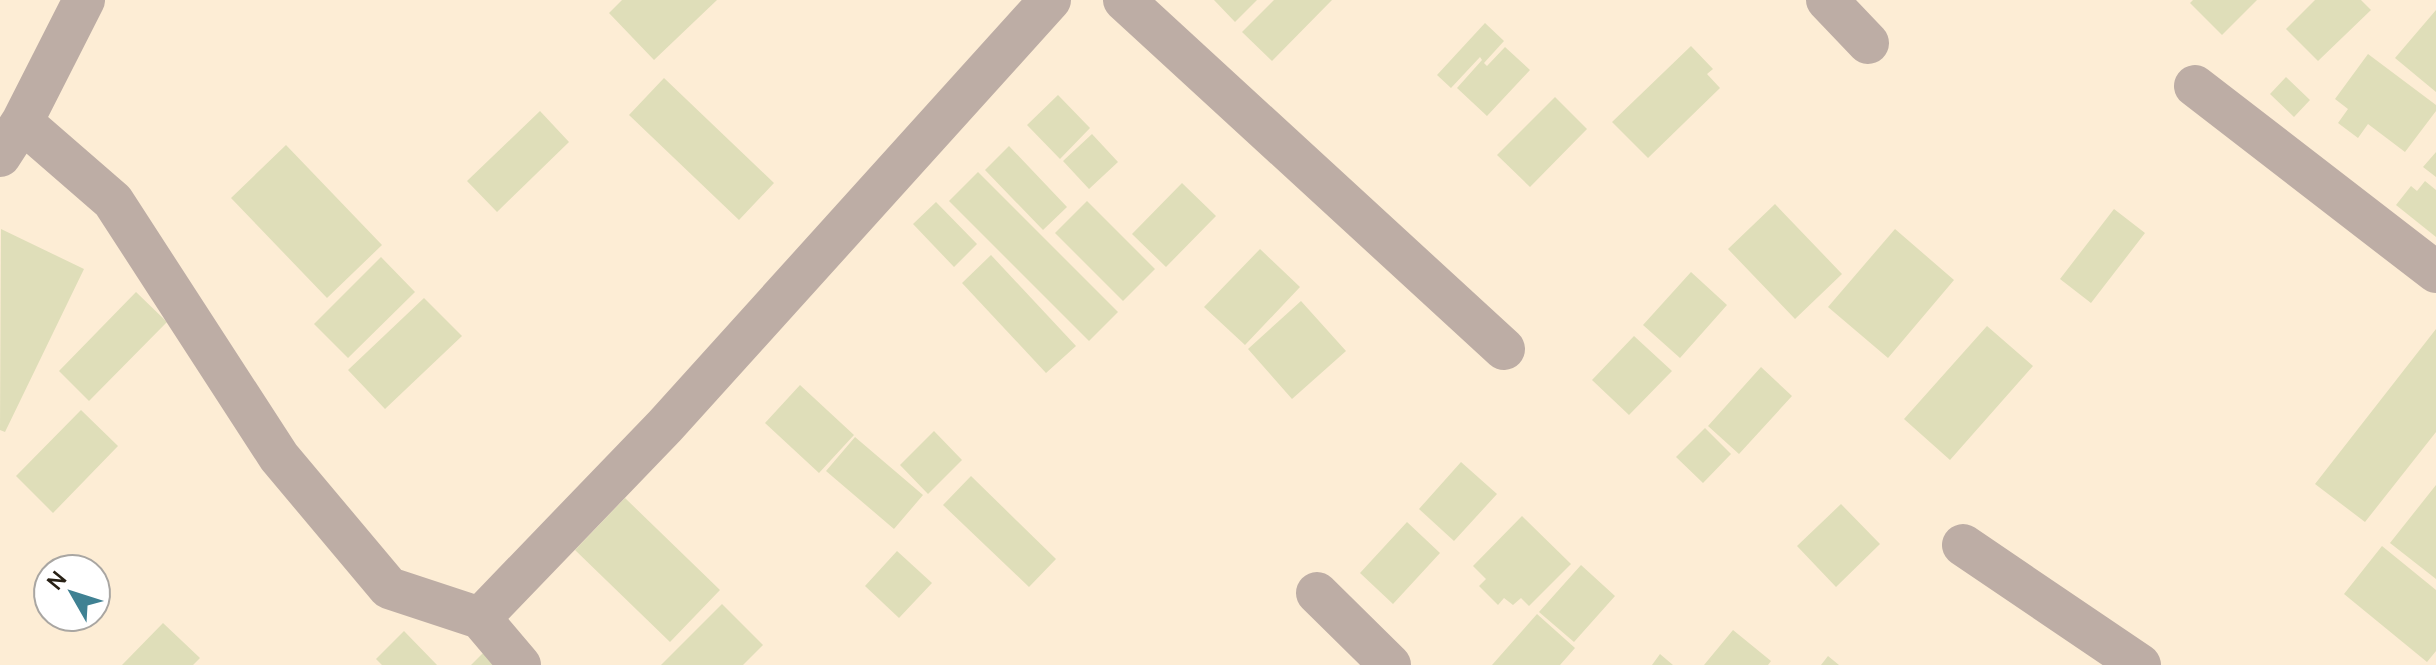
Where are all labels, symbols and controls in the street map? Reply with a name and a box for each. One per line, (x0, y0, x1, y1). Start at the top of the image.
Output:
north arrow (32, 553, 112, 633)
text: N (40, 565, 73, 596)

